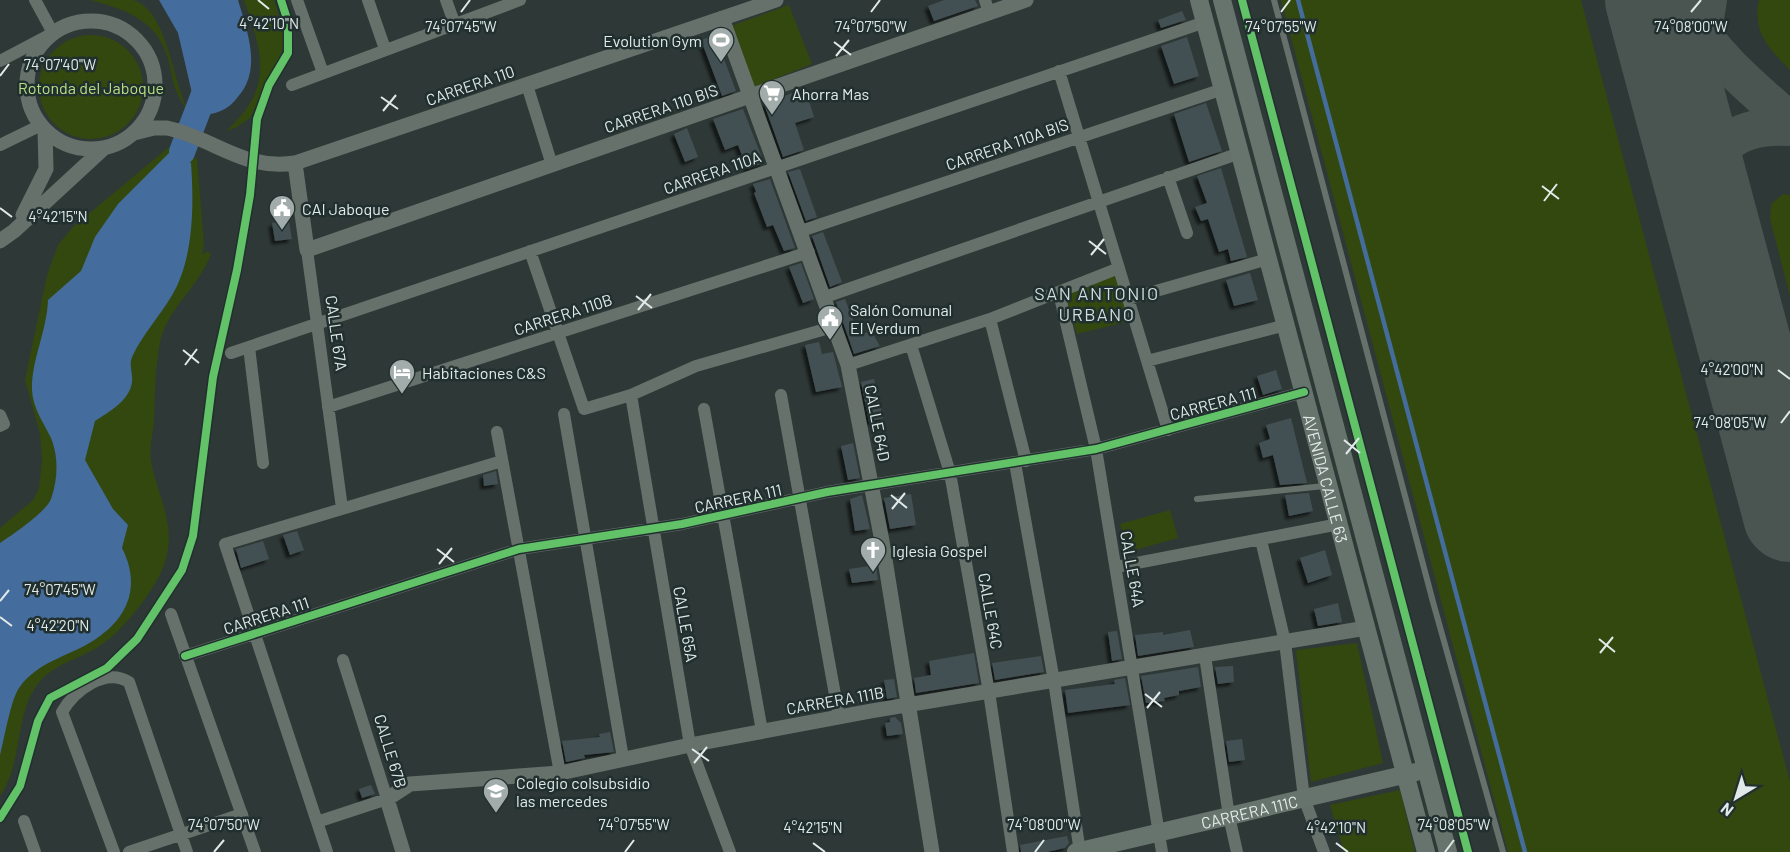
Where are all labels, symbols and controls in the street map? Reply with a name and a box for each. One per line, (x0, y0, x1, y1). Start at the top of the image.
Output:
text: 4°42'10"N (239, 14, 299, 32)
text: 74°07'45"W (425, 17, 497, 35)
text: 74°07'50"W (835, 17, 907, 35)
text: 74°07'55"W (1245, 17, 1317, 35)
text: 74°08'00"W (1654, 17, 1728, 35)
sports icon: Evolution Gym (706, 25, 736, 63)
place label: Evolution Gym (603, 31, 702, 50)
text: 74°07'40"W (24, 55, 96, 73)
street label: CARRERA 110 (423, 61, 517, 109)
park label: Rotonda del Jaboque (18, 78, 164, 97)
supermarket icon: Ahorra Mas (757, 78, 787, 116)
street label: CARRERA 110 BIS (602, 80, 720, 136)
place label: Ahorra Mas (792, 84, 869, 103)
street label: CARRERA 110A BIS (943, 114, 1071, 174)
street label: CARRERA 110A (661, 146, 764, 198)
public building icon: CAI Jaboque (267, 193, 297, 231)
place label: CAI Jaboque (302, 199, 389, 218)
text: 4°42'15"N (28, 207, 88, 225)
district label: SAN ANTONIO URBANO (1034, 282, 1160, 325)
street label: CARRERA 110B (511, 289, 615, 339)
street label: CALLE 67A (322, 294, 352, 372)
place label: Salón Comunal El Verdum (850, 300, 952, 337)
public building icon: Salón Comunal El Verdum (815, 303, 845, 341)
hotel icon: Habitaciones C&S (387, 357, 417, 395)
text: 4°42'00"N (1700, 360, 1764, 378)
place label: Habitaciones C&S (422, 363, 546, 382)
street label: CARRERA 111 (1168, 382, 1258, 424)
street label: CALLE 64D (861, 383, 895, 463)
street label: AVENIDA CALLE 63 (1300, 412, 1353, 545)
text: 74°08'05"W (1694, 413, 1766, 431)
street label: CARRERA 111 (693, 479, 783, 517)
street label: CALLE 64A (1117, 529, 1149, 609)
church icon: Iglesia Gospel (858, 535, 888, 573)
place label: Iglesia Gospel (892, 541, 987, 560)
street label: CALLE 64C (975, 571, 1007, 651)
text: 74°07'45"W (24, 580, 96, 598)
street label: CALLE 65A (670, 585, 702, 664)
street label: CARRERA 111 (221, 592, 311, 638)
text: 4°42'20"N (27, 616, 89, 634)
street label: CARRERA 111B (785, 682, 885, 718)
street label: CALLE 67B (371, 712, 411, 790)
north arrow (1706, 768, 1766, 828)
place label: Colegio colsubsidio las mercedes (516, 773, 650, 810)
school or university icon: Colegio colsubsidio las mercedes (481, 776, 511, 814)
street label: CARRERA 111C (1199, 791, 1299, 832)
text: N (1716, 799, 1736, 821)
text: 74°07'50"W (188, 815, 260, 833)
text: 74°07'55"W (598, 815, 670, 833)
text: 74°08'00"W (1007, 815, 1081, 833)
text: 74°08'05"W (1418, 815, 1490, 833)
text: 4°42'15"N (783, 818, 843, 836)
text: 4°42'10"N (1306, 818, 1366, 836)

